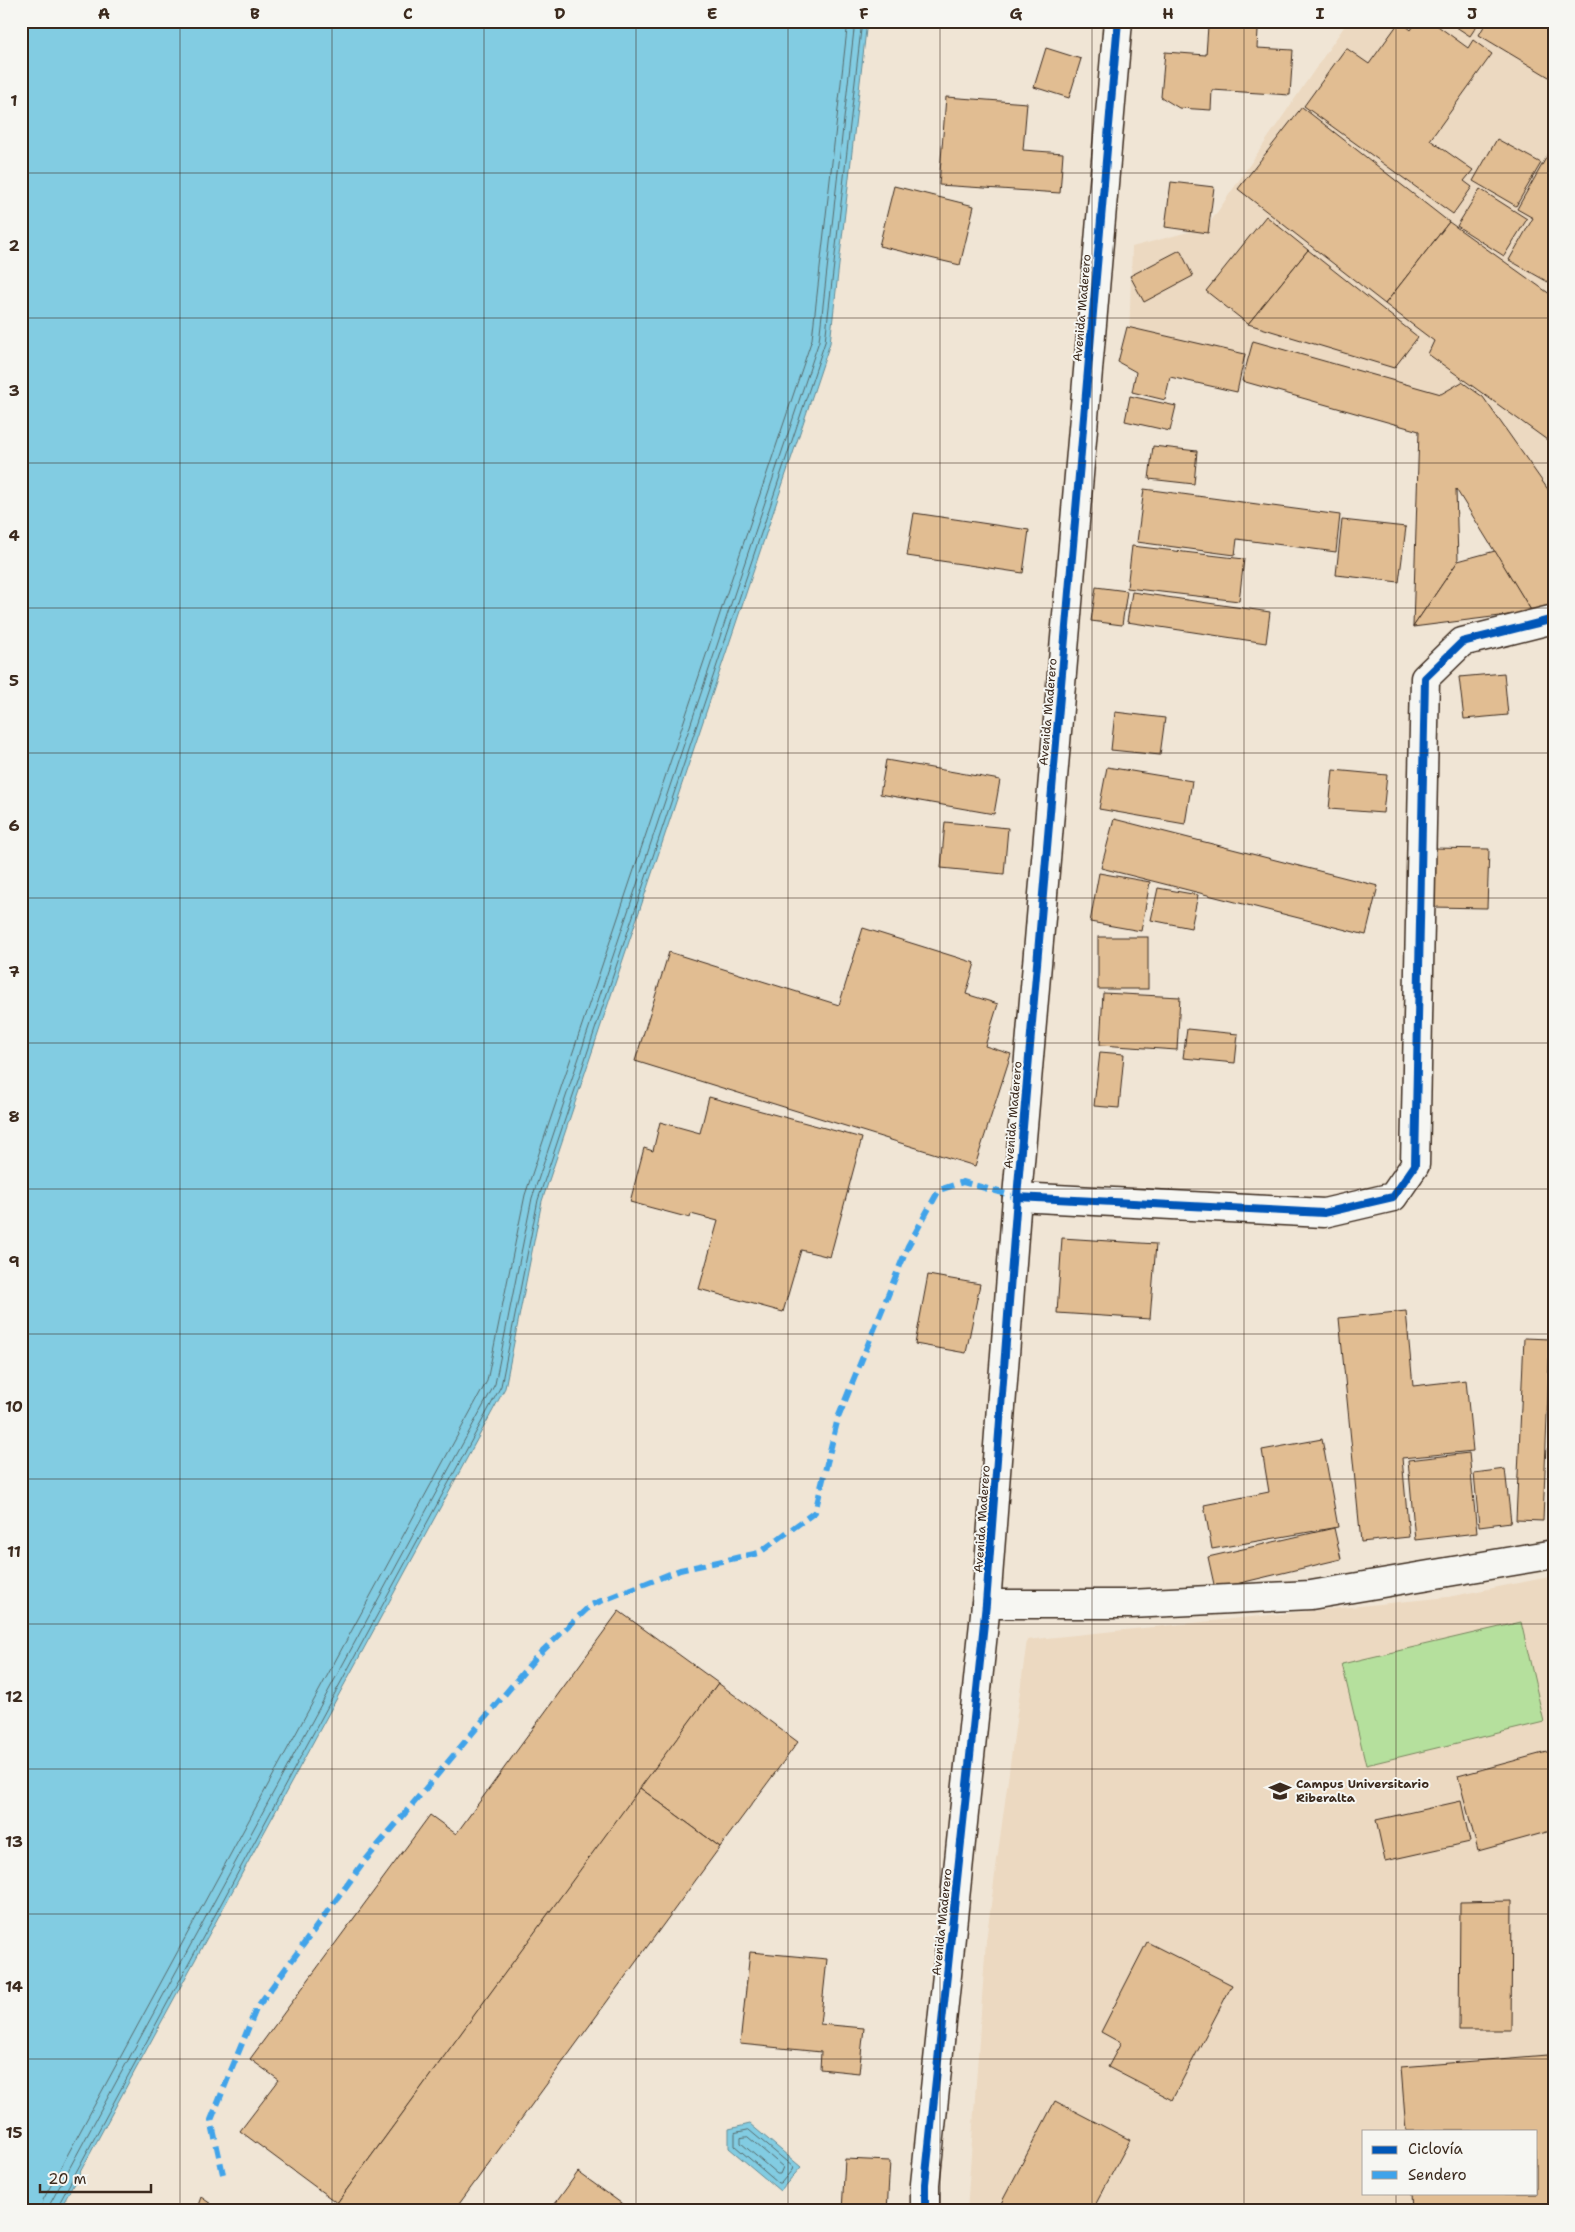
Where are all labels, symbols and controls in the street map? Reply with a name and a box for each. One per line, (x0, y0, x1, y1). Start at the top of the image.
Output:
text: A (98, 3, 110, 24)
text: B (250, 3, 260, 24)
text: C (403, 3, 413, 24)
text: D (554, 3, 566, 24)
text: E (707, 3, 717, 24)
text: F (859, 3, 869, 24)
text: G (1010, 3, 1023, 24)
text: H (1162, 3, 1174, 24)
text: I (1316, 3, 1325, 24)
text: J (1467, 3, 1477, 24)
text: 1 (10, 90, 18, 111)
text: 2 (8, 235, 20, 256)
street label: Avenida Maderero (1069, 254, 1095, 362)
text: 3 (8, 380, 20, 401)
text: 4 (8, 525, 20, 546)
street label: Avenida Maderero (1035, 658, 1061, 766)
text: 5 (9, 670, 19, 691)
text: 6 (8, 815, 20, 836)
text: 7 (8, 961, 20, 982)
street label: Avenida Maderero (1000, 1061, 1026, 1169)
text: 8 (8, 1106, 20, 1127)
text: 9 (8, 1251, 20, 1272)
text: 10 (5, 1396, 23, 1417)
street label: Avenida Maderero (970, 1465, 994, 1573)
text: 11 (7, 1541, 21, 1562)
text: 12 (5, 1686, 23, 1707)
place label: Campus Universitario Riberalta (1296, 1776, 1429, 1806)
school or university icon: Campus Universitario Riberalta (1267, 1778, 1293, 1804)
text: 13 (5, 1831, 23, 1852)
street label: Avenida Maderero (928, 1868, 956, 1976)
text: 14 (5, 1976, 23, 1997)
text: 15 (5, 2122, 23, 2143)
legend (1362, 2130, 1538, 2194)
text: Ciclovía (1408, 2139, 1464, 2159)
scale bar (40, 2162, 151, 2194)
text: Sendero (1408, 2165, 1467, 2185)
text: 20 m (48, 2169, 87, 2189)

